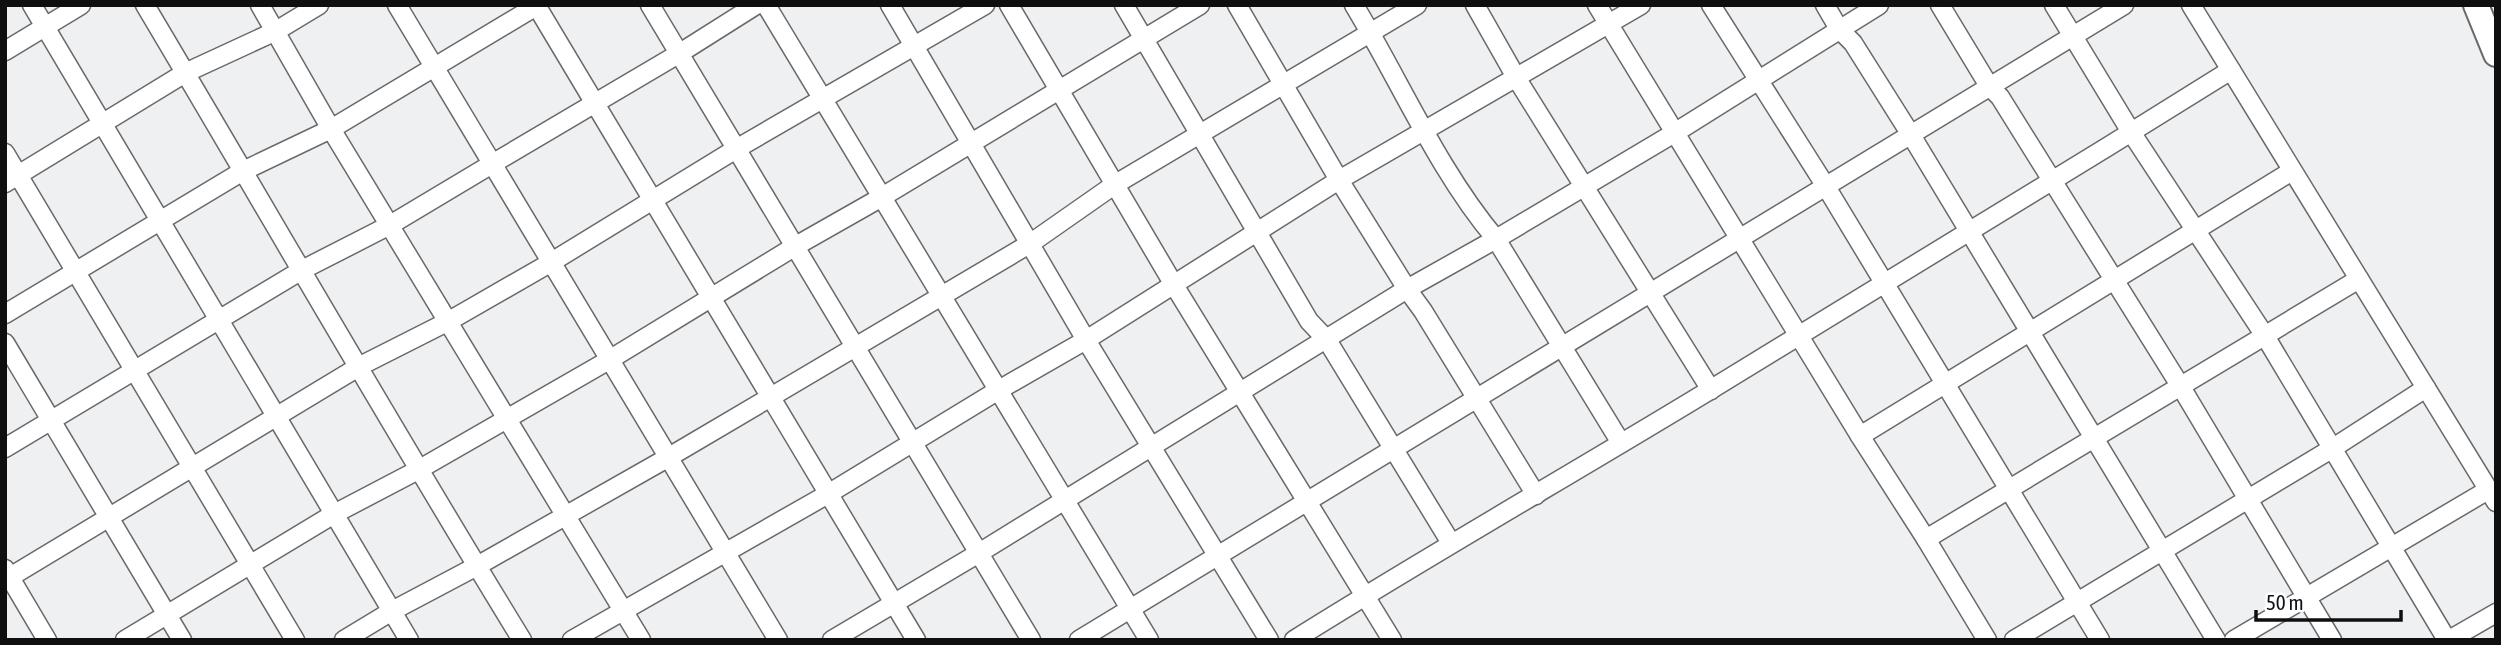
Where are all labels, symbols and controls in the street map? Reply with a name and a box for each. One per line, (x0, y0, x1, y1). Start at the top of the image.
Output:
scale bar (2256, 578, 2401, 622)
text: 50 m (2266, 590, 2304, 614)

